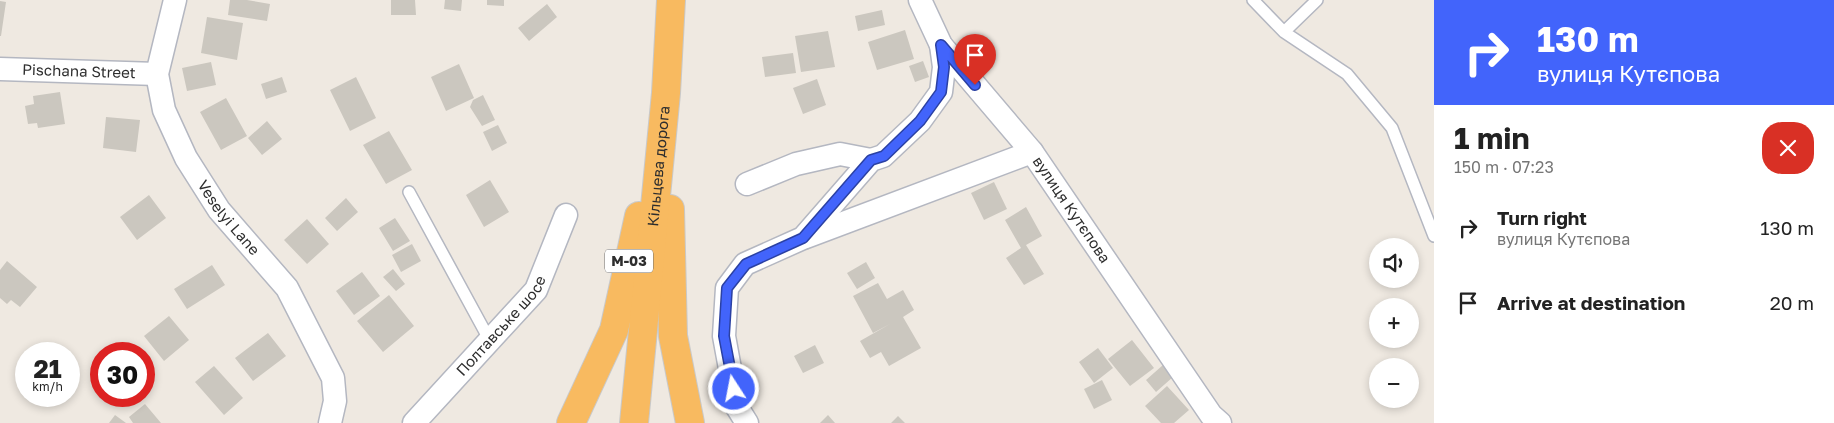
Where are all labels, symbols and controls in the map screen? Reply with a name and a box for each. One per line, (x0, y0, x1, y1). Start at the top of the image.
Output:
text: 130 m (1537, 18, 1639, 60)
icon: right (1454, 20, 1519, 85)
pin (954, 34, 996, 85)
icon: arrive (961, 41, 989, 69)
street label: Pischana Street (22, 60, 136, 81)
text: вулиця Кутєпова (1537, 60, 1720, 87)
street label: Кільцева дорога (643, 105, 673, 227)
text: 1 min (1454, 120, 1530, 156)
button: close (1762, 122, 1814, 174)
street label: вулиця Кутєпова (1030, 152, 1115, 266)
text: 150 m · 07:23 (1454, 157, 1554, 177)
street label: Veselyi Lane (194, 176, 264, 258)
text: Turn right (1497, 206, 1587, 229)
icon: right (1454, 214, 1482, 242)
text: 130 m (1760, 216, 1814, 239)
text: вулиця Кутєпова (1497, 229, 1630, 249)
map controls (1369, 238, 1419, 408)
button: sound (1369, 238, 1419, 288)
road number: М-03 (605, 250, 653, 272)
street label: Полтавське шосе (452, 273, 549, 379)
icon: arrive (1454, 289, 1482, 317)
text: Arrive at destination (1497, 291, 1685, 314)
text: 20 m (1770, 291, 1814, 314)
button: + (1369, 298, 1419, 348)
speed limit sign: 30 (90, 342, 155, 407)
text: 21 (33, 353, 62, 384)
button: − (1369, 358, 1419, 408)
position arrow (707, 362, 759, 414)
text: km/h (32, 379, 63, 394)

